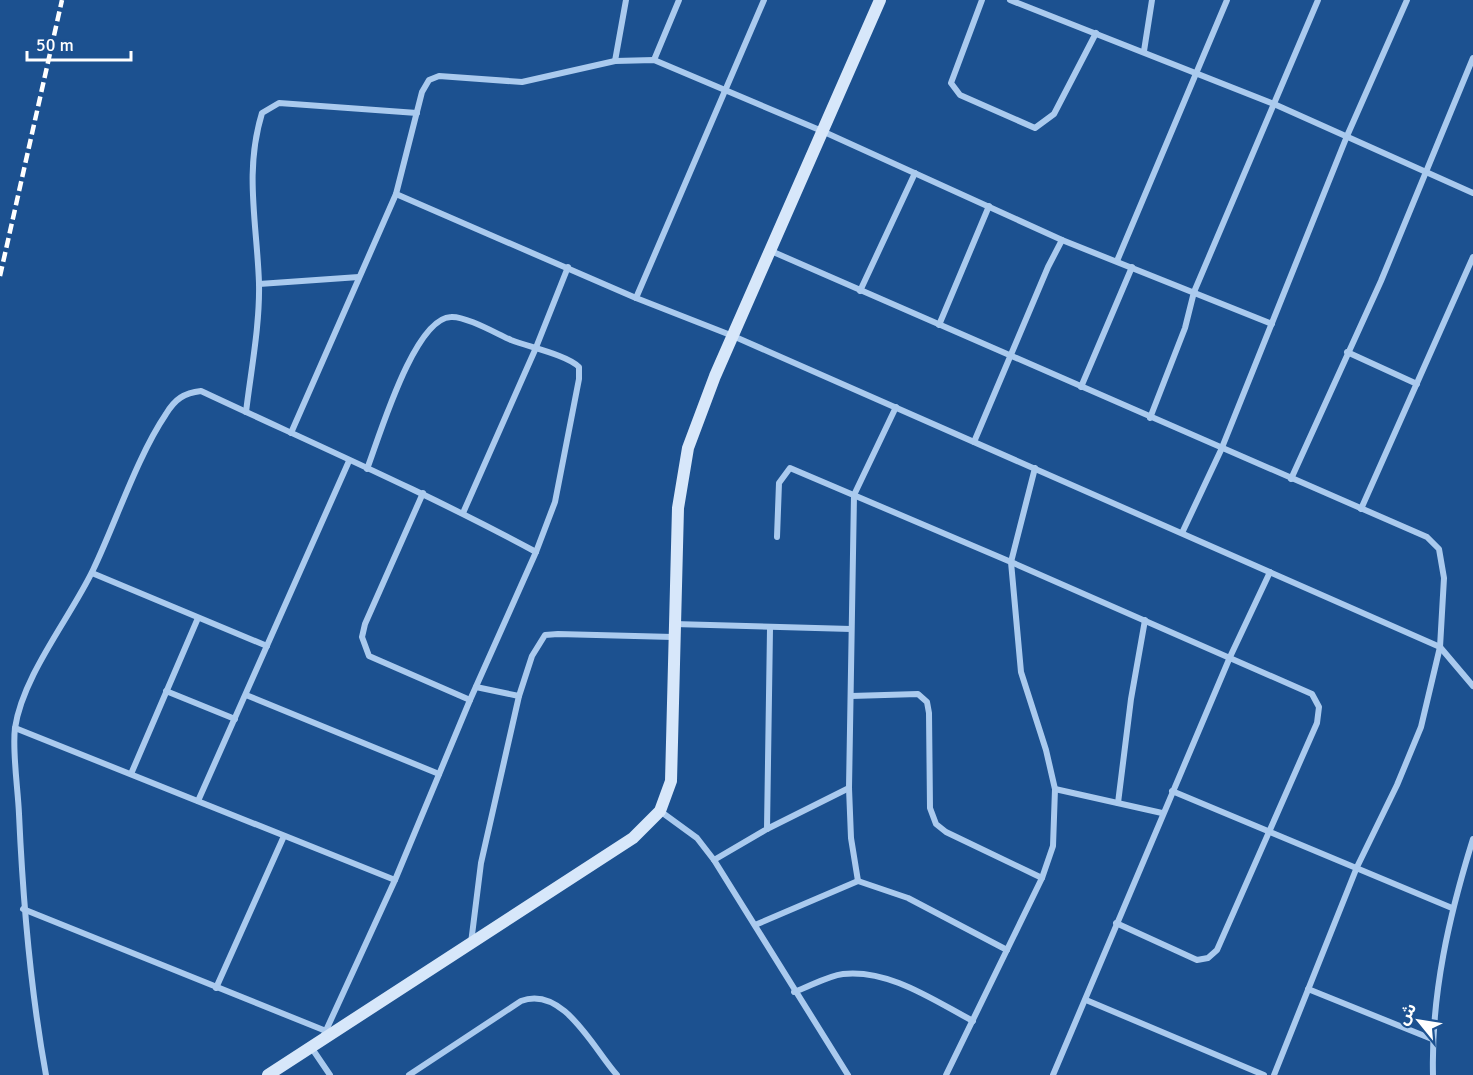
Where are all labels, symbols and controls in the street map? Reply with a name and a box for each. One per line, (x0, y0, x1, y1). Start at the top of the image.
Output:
scale bar (27, 24, 130, 62)
text: 50 m (36, 34, 74, 56)
north arrow (1389, 991, 1449, 1051)
text: ش (1393, 999, 1421, 1028)

